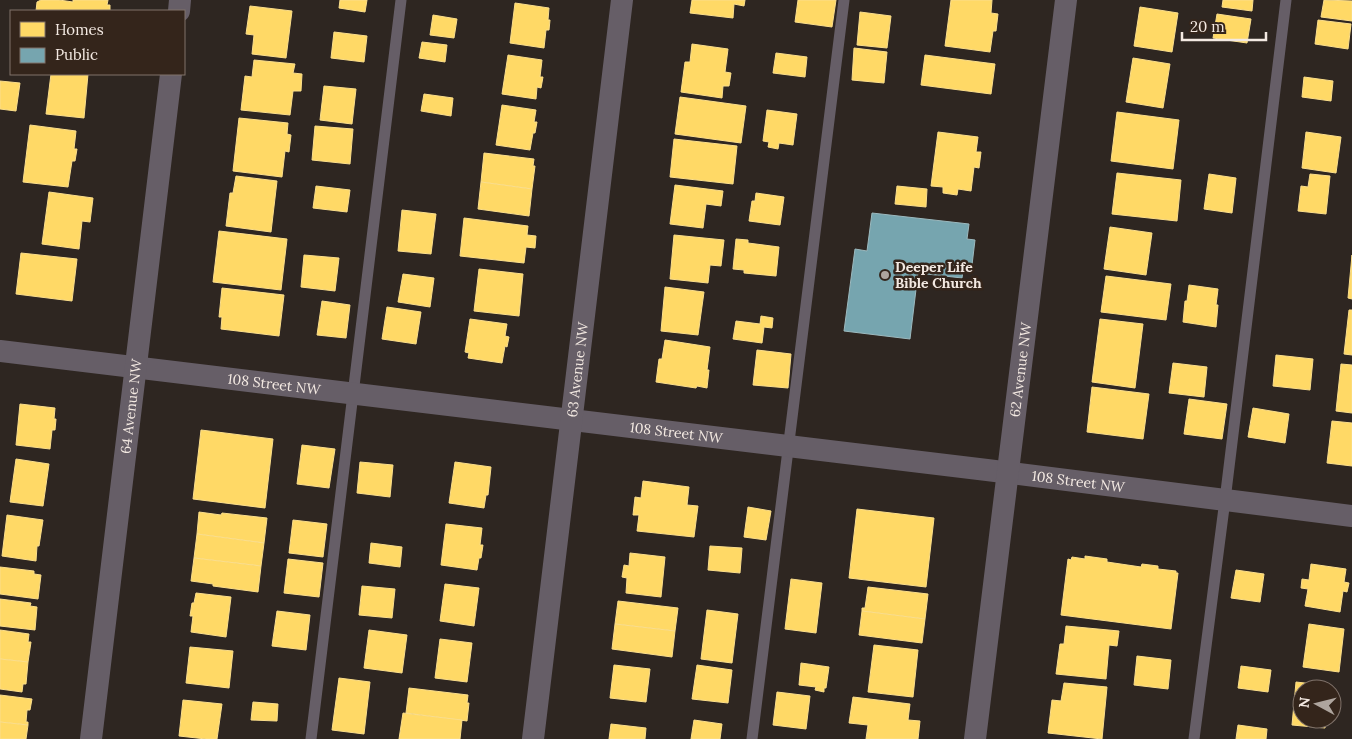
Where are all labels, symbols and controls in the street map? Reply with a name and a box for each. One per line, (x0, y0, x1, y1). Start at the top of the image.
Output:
legend (10, 10, 185, 75)
scale bar (1182, 10, 1266, 42)
text: 20 m (1190, 17, 1225, 36)
text: Homes (55, 20, 104, 39)
text: Public (55, 45, 98, 64)
place label: Deeper Life Bible Church (895, 258, 982, 292)
marker: Deeper Life Bible Church (879, 269, 891, 281)
street label: 63 Avenue NW (563, 320, 592, 418)
street label: 62 Avenue NW (1006, 320, 1035, 418)
street label: 64 Avenue NW (116, 357, 146, 455)
street label: 108 Street NW (227, 370, 323, 399)
street label: 108 Street NW (629, 418, 725, 447)
street label: 108 Street NW (1031, 467, 1127, 496)
north arrow (1292, 679, 1342, 729)
text: N (1295, 696, 1314, 709)

